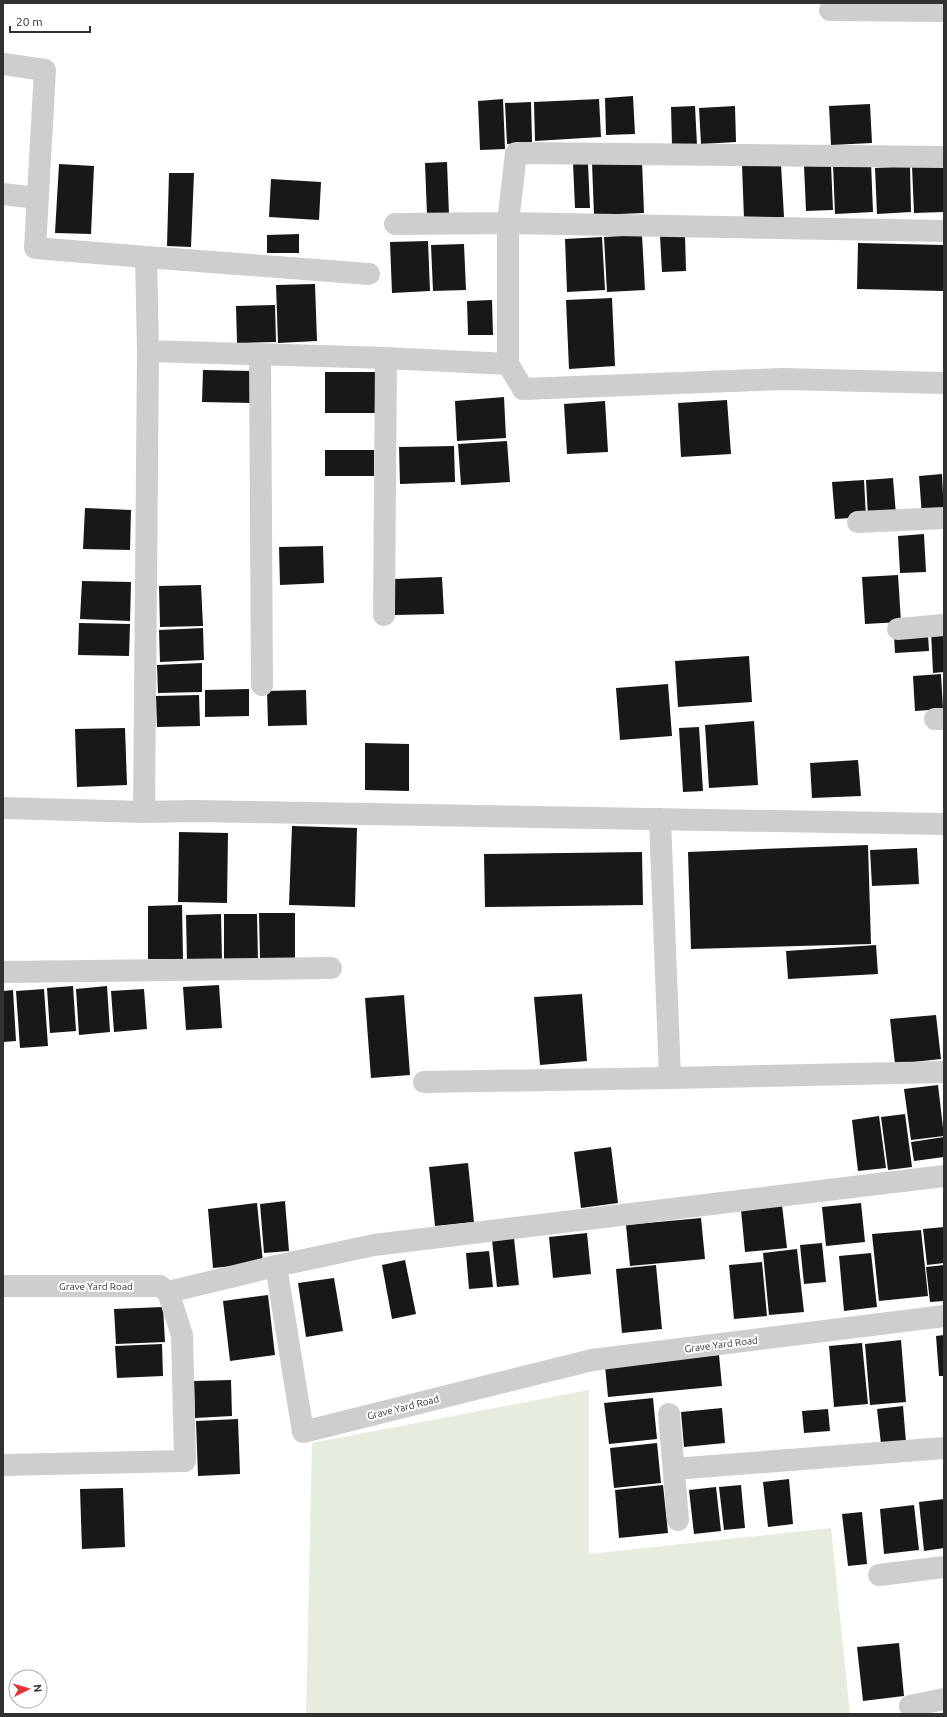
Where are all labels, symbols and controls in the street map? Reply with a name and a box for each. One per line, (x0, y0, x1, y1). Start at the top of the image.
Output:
scale bar (10, 8, 90, 34)
text: 20 m (16, 15, 43, 28)
street label: Grave Yard Road (59, 1281, 133, 1292)
street label: Grave Yard Road (684, 1335, 758, 1354)
street label: Grave Yard Road (366, 1393, 440, 1422)
north arrow (8, 1669, 48, 1709)
text: N (32, 1684, 44, 1693)

